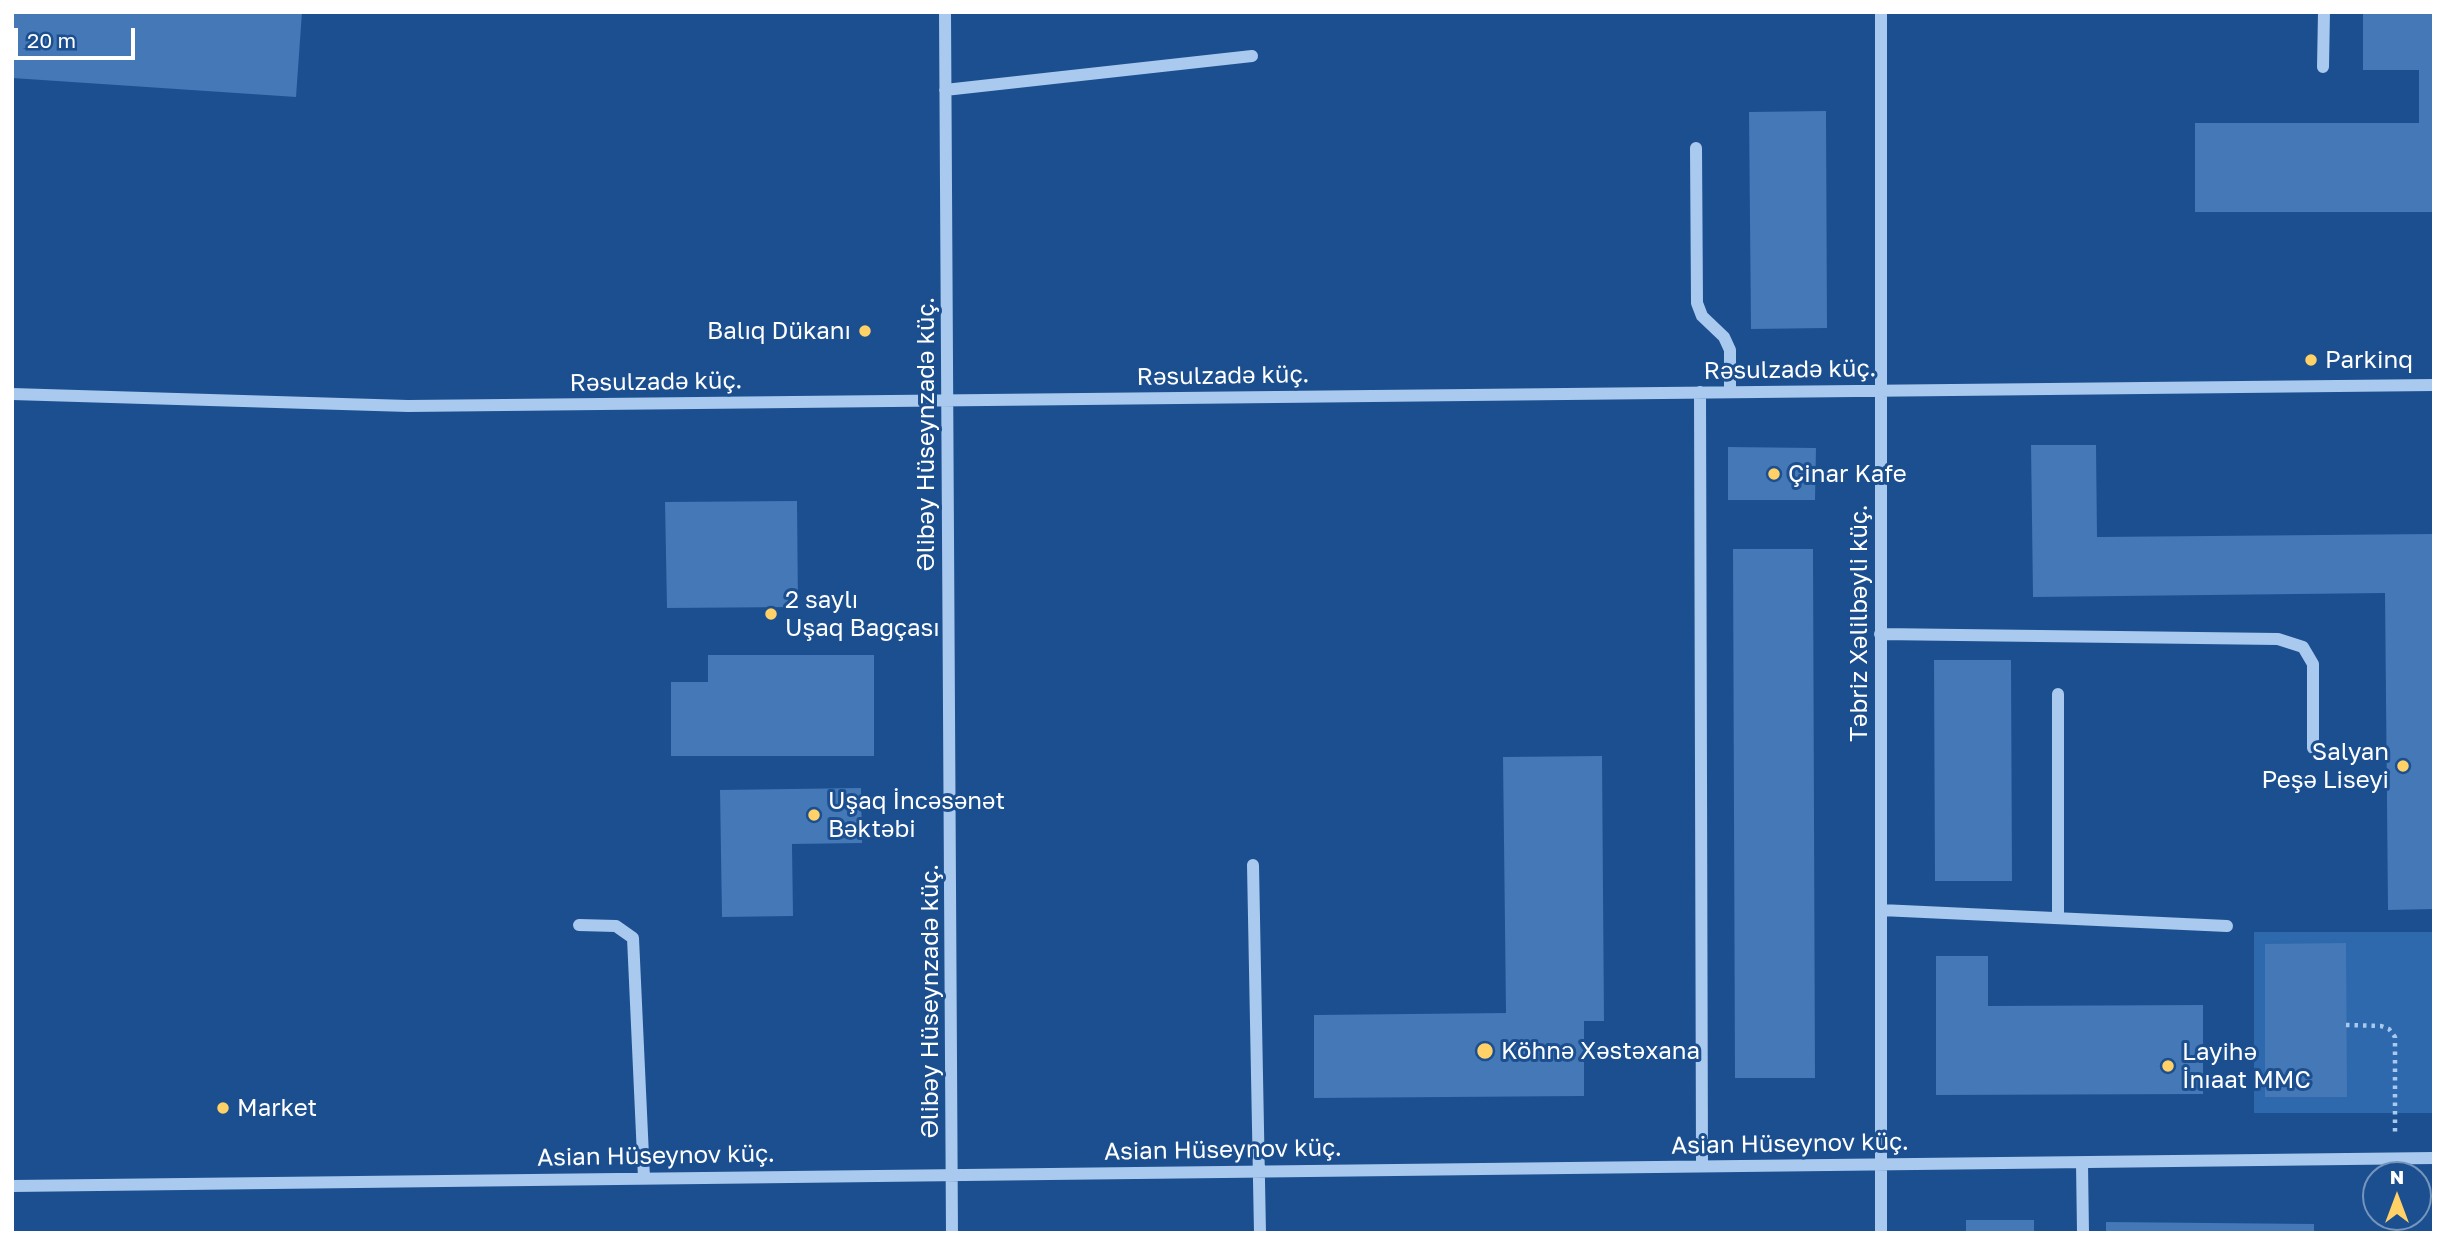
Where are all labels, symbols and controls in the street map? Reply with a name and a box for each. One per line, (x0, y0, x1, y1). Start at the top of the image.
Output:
scale bar (18, 14, 138, 58)
text: 20 m (27, 27, 76, 53)
street label: Əlibəy Hüseynzadə küç. (912, 297, 940, 571)
place label: Balıq Dükanı (707, 317, 851, 345)
marker: Balıq Dükanı (857, 323, 873, 339)
place label: Parkinq (2325, 346, 2413, 374)
marker: Parkinq (2303, 352, 2319, 368)
street label: Rəsulzadə küç. (1703, 354, 1877, 386)
street label: Rəsulzadə küç. (1136, 360, 1310, 392)
street label: Rəsulzadə küç. (569, 366, 743, 398)
place label: Çinar Kafe (1788, 460, 1907, 488)
marker: Çinar Kafe (1766, 466, 1782, 482)
street label: Təbriz Xəlilbəyli küç. (1845, 504, 1873, 742)
place label: 2 saylı Uşaq Bağçası (785, 586, 940, 642)
marker: 2 saylı Uşaq Bağçası (763, 606, 779, 622)
place label: Salyan Peşə Liseyi (2261, 738, 2389, 794)
marker: Salyan Peşə Liseyi (2395, 758, 2411, 774)
place label: Uşaq İncəsənət Bəktəbi (828, 787, 1005, 843)
marker: Uşaq İncəsənət Bəktəbi (806, 807, 822, 823)
street label: Əlibəy Hüseynzadə küç. (916, 864, 944, 1138)
place label: Köhnə Xəstəxana (1501, 1037, 1700, 1065)
place label: Layihə İnıaat MMC (2182, 1038, 2311, 1094)
marker: Köhnə Xəstəxana (1475, 1041, 1495, 1061)
marker: Layihə İnıaat MMC (2160, 1058, 2176, 1074)
place label: Market (237, 1094, 317, 1122)
marker: Market (215, 1100, 231, 1116)
street label: Asian Hüseynov küç. (1671, 1128, 1909, 1160)
street label: Asian Hüseynov küç. (1104, 1134, 1342, 1166)
street label: Asian Hüseynov küç. (537, 1140, 775, 1172)
north arrow (2362, 1161, 2432, 1231)
text: N (2390, 1165, 2404, 1188)

